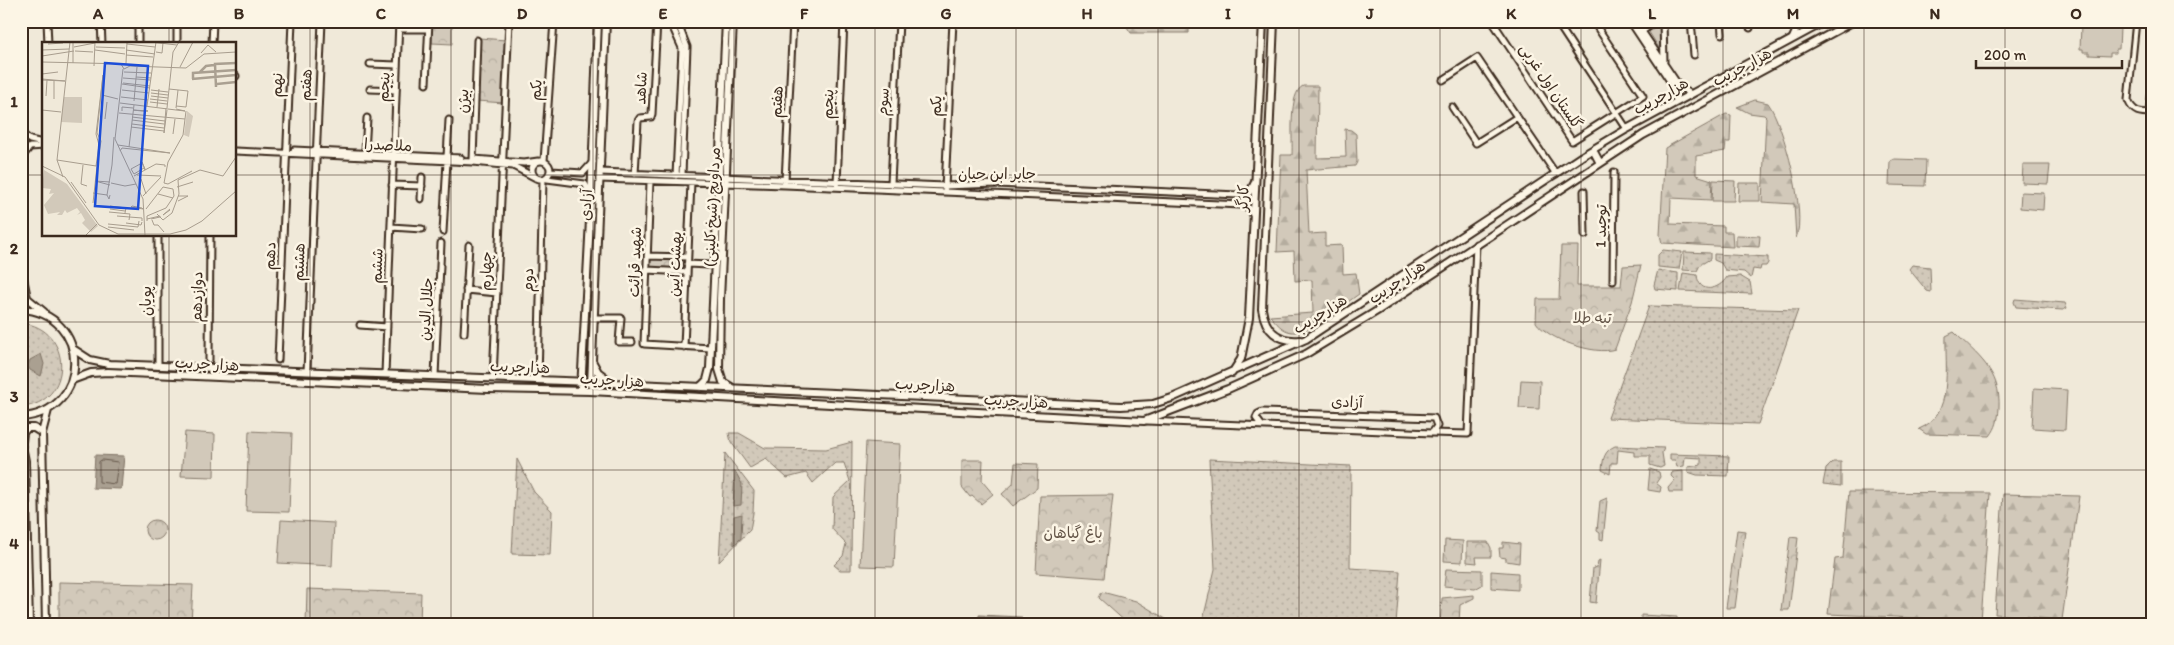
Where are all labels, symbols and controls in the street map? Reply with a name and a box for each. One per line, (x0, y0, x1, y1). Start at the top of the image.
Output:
text: A (92, 4, 104, 23)
text: B (234, 4, 245, 23)
text: C (376, 4, 387, 23)
text: D (517, 4, 528, 23)
text: E (659, 4, 668, 23)
text: F (800, 4, 809, 23)
text: G (940, 4, 952, 23)
text: H (1081, 4, 1093, 23)
text: I (1225, 4, 1231, 23)
text: J (1365, 4, 1374, 23)
text: K (1506, 4, 1517, 23)
text: L (1648, 4, 1657, 23)
text: M (1787, 4, 1799, 23)
text: N (1930, 4, 1940, 23)
text: O (2070, 4, 2082, 23)
scale bar (1976, 38, 2123, 70)
street label: گلستان اول غربی (1515, 40, 1586, 133)
inset map (42, 42, 236, 236)
street label: هزار جریب (1709, 44, 1775, 90)
text: 200 m (1984, 46, 2027, 64)
street label: هفتم (296, 68, 319, 102)
street label: پنجم (374, 71, 397, 103)
street label: شاهد (631, 71, 651, 105)
street label: نهم (268, 72, 289, 98)
street label: هزارجریب (1630, 74, 1692, 118)
street label: یکم (526, 79, 549, 101)
street label: هفتم (767, 85, 790, 119)
street label: سوم (873, 87, 896, 117)
street label: بیژن (454, 88, 472, 114)
street label: پنجم (818, 89, 841, 120)
text: 1 (10, 92, 18, 111)
street label: یکم (926, 95, 949, 117)
street label: ملاصدرا (364, 135, 412, 155)
street label: مرداویج (شیخ کلینی) (700, 147, 725, 267)
street label: جابر ابن حیان (958, 165, 1036, 183)
street label: کارگر (1233, 184, 1253, 214)
street label: آزادی (576, 187, 596, 221)
street label: توحید 1 (1592, 203, 1610, 248)
street label: شهید قرائت (625, 226, 645, 298)
street label: بهشت آیین (665, 231, 685, 297)
text: 2 (10, 239, 19, 258)
street label: دهم (261, 242, 282, 271)
street label: هشتم (289, 243, 312, 281)
street label: ششم (367, 248, 390, 284)
street label: چهارم (476, 251, 498, 291)
street label: هزار جریب (1365, 257, 1429, 307)
street label: دوم (519, 268, 540, 292)
street label: دوازدهم (188, 271, 208, 323)
street label: جلال الدین (415, 277, 437, 341)
street label: پویان (137, 286, 156, 316)
street label: هزارجریب (1290, 290, 1350, 338)
park label: تبه طلا (1572, 309, 1612, 327)
street label: هزار جریب (174, 353, 240, 375)
street label: هزارجریب (490, 357, 550, 377)
street label: هزار جریب (579, 369, 645, 391)
street label: هزارجریب (894, 374, 956, 396)
text: 3 (10, 387, 19, 406)
street label: هزار جریب (983, 390, 1049, 412)
street label: آزادی (1331, 392, 1364, 412)
park label: باغ گیاهان (1043, 524, 1103, 543)
text: 4 (9, 534, 19, 553)

